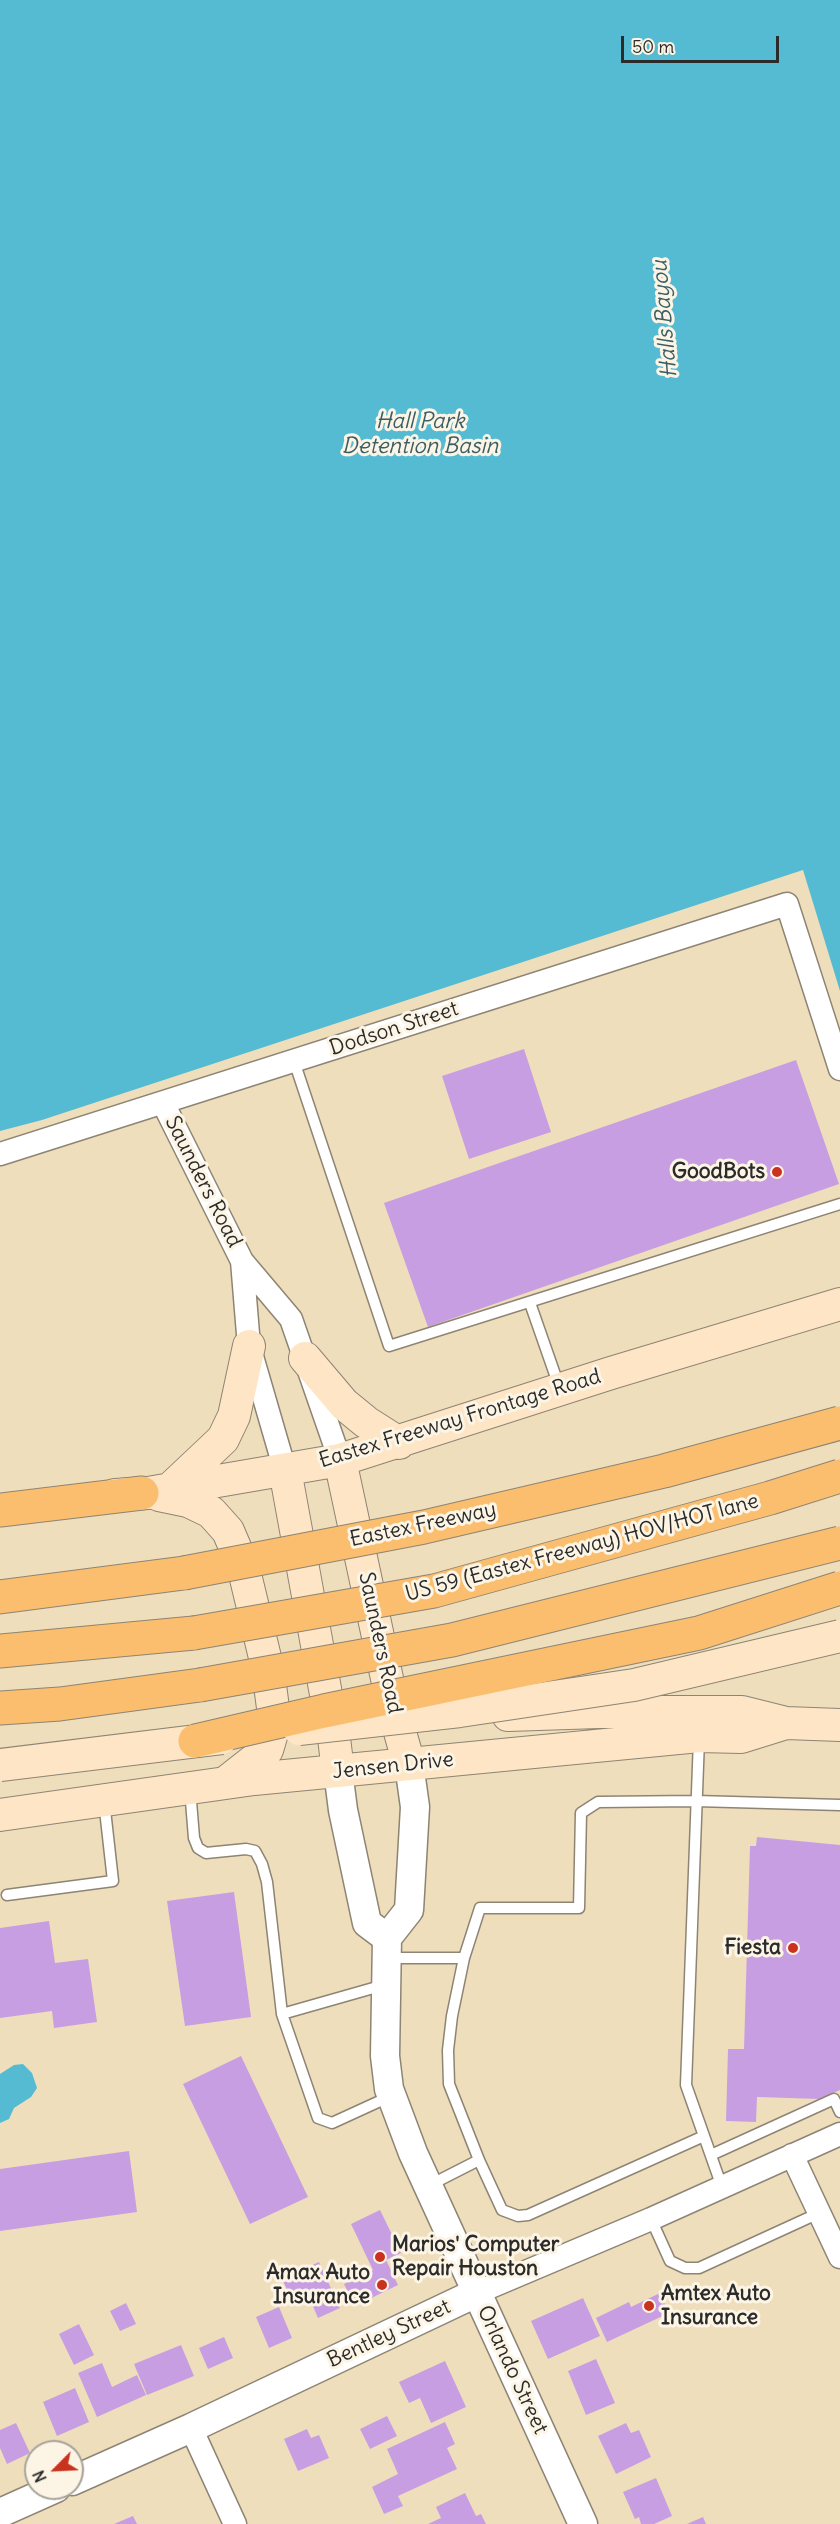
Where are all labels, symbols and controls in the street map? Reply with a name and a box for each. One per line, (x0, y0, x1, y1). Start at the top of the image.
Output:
scale bar (624, 24, 782, 62)
text: 50 m (632, 35, 674, 58)
water label: Halls Bayou (647, 259, 683, 379)
water label: Hall Park Detention Basin (342, 409, 498, 460)
street label: Dodson Street (327, 996, 461, 1062)
street label: Saunders Road (159, 1112, 247, 1252)
place label: GoodBots (672, 1159, 765, 1185)
marker: GoodBots (770, 1165, 784, 1179)
street label: Eastex Freeway Frontage Road (316, 1364, 604, 1474)
street label: US 59 (Eastex Freeway) HOV/HOT lane (403, 1489, 761, 1607)
street label: Eastex Freeway (348, 1497, 498, 1553)
street label: Saunders Road (353, 1570, 407, 1716)
street label: Jensen Drive (331, 1747, 455, 1785)
place label: Fiesta (724, 1935, 781, 1961)
marker: Fiesta (786, 1941, 800, 1955)
place label: Marios' Computer Repair Houston (392, 2232, 559, 2282)
marker: Marios' Computer Repair Houston (373, 2250, 387, 2264)
place label: Amax Auto Insurance (266, 2260, 370, 2310)
marker: Amax Auto Insurance (375, 2278, 389, 2292)
place label: Amtex Auto Insurance (661, 2281, 771, 2331)
street label: Bentley Street (323, 2294, 455, 2374)
marker: Amtex Auto Insurance (642, 2299, 656, 2313)
street label: Orlando Street (471, 2302, 553, 2438)
north arrow (24, 2440, 84, 2500)
text: N (28, 2467, 51, 2486)

